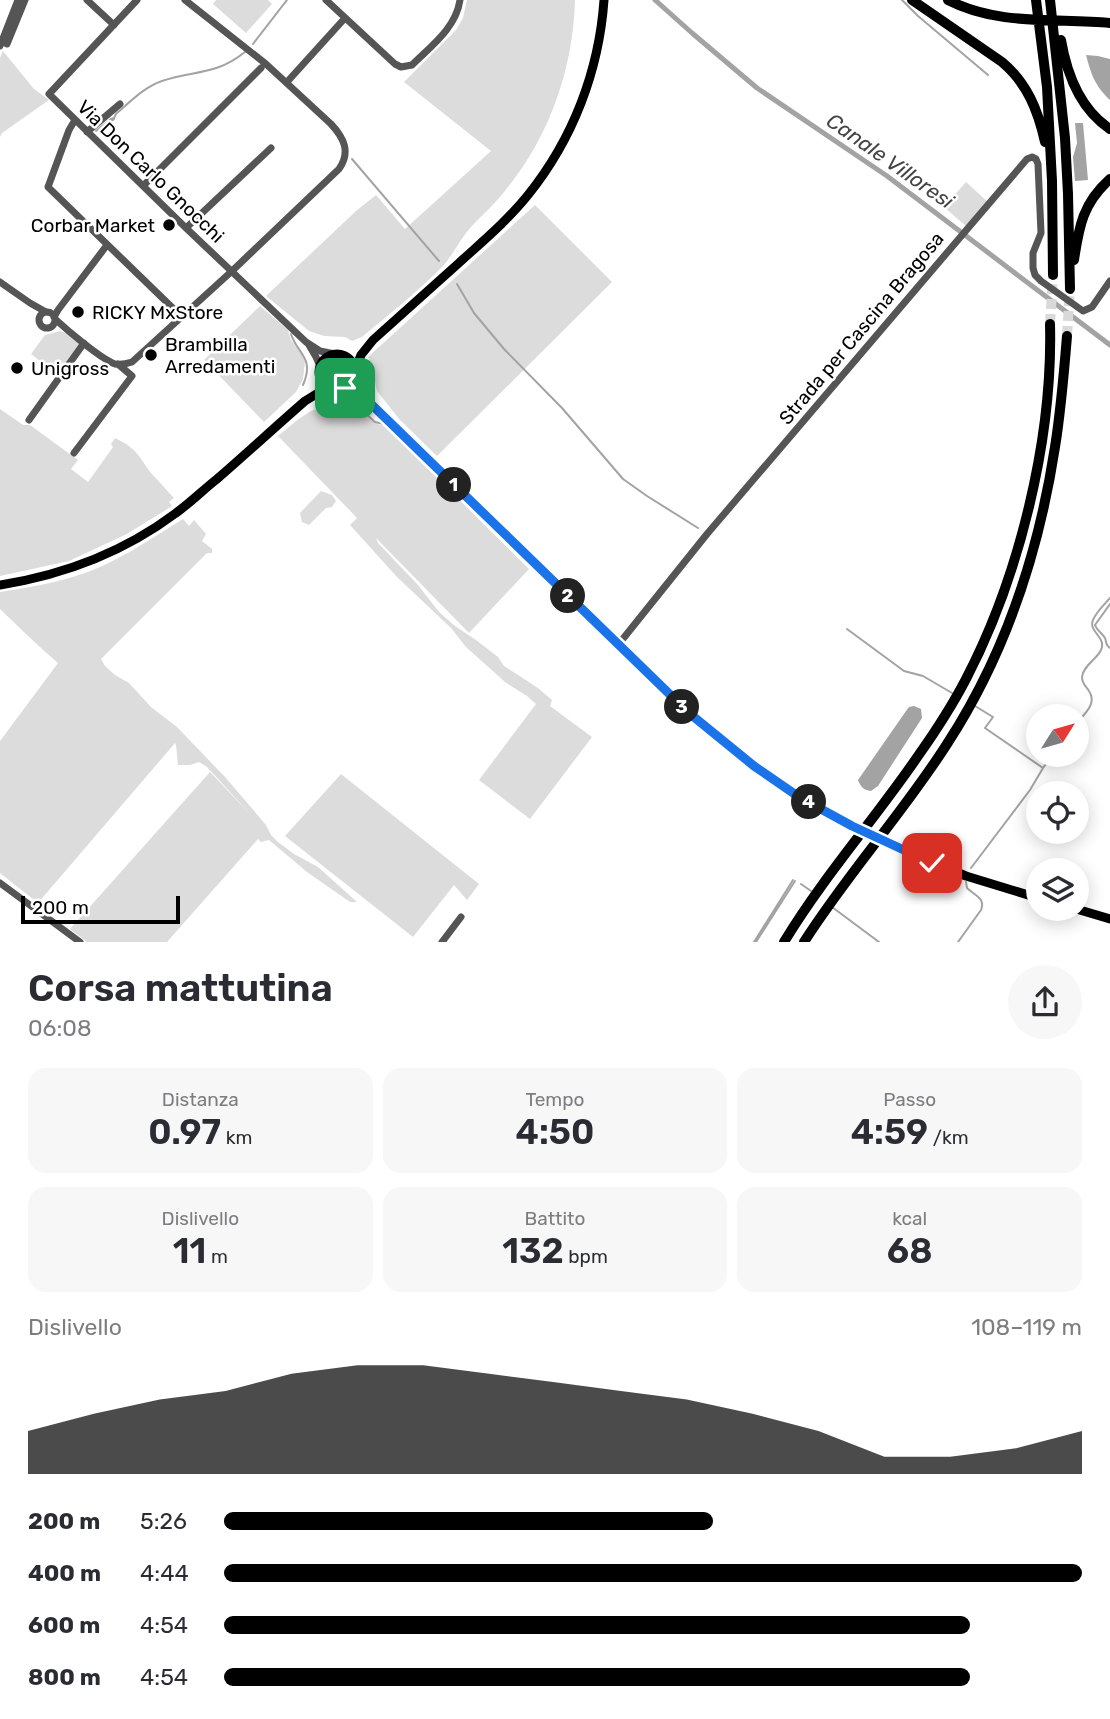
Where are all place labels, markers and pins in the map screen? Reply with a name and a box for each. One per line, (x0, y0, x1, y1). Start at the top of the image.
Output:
place label: Corbar Market (31, 214, 156, 237)
marker: Corbar Market (161, 217, 177, 233)
place label: RICKY MxStore (92, 301, 223, 324)
marker: RICKY MxStore (70, 304, 86, 320)
place label: Brambilla Arredamenti (165, 333, 275, 378)
marker: Brambilla Arredamenti (143, 347, 159, 363)
place label: Unigross (31, 357, 109, 380)
pin (315, 358, 375, 418)
marker: Unigross (9, 360, 25, 376)
pin: 1 (436, 468, 472, 503)
pin: 2 (550, 578, 586, 614)
pin: 3 (664, 690, 700, 724)
pin: 4 (792, 784, 826, 820)
pin (902, 833, 962, 893)

